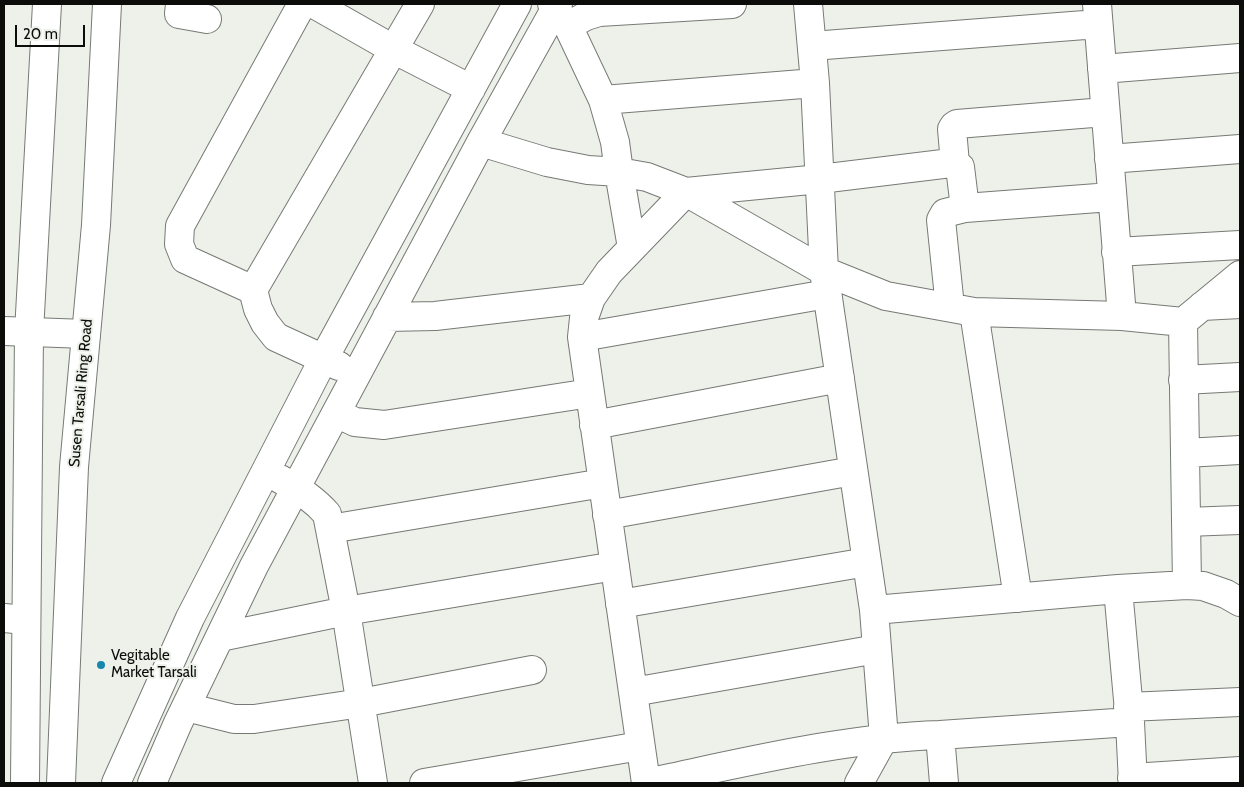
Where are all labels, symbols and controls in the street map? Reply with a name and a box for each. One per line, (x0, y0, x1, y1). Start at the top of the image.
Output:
scale bar (18, 15, 88, 47)
text: 20 m (23, 25, 58, 43)
street label: Susen Tarsali Ring Road (66, 318, 96, 468)
place label: Vegitable Market Tarsali (111, 647, 197, 682)
marker: Vegitable Market Tarsali (95, 659, 107, 671)

